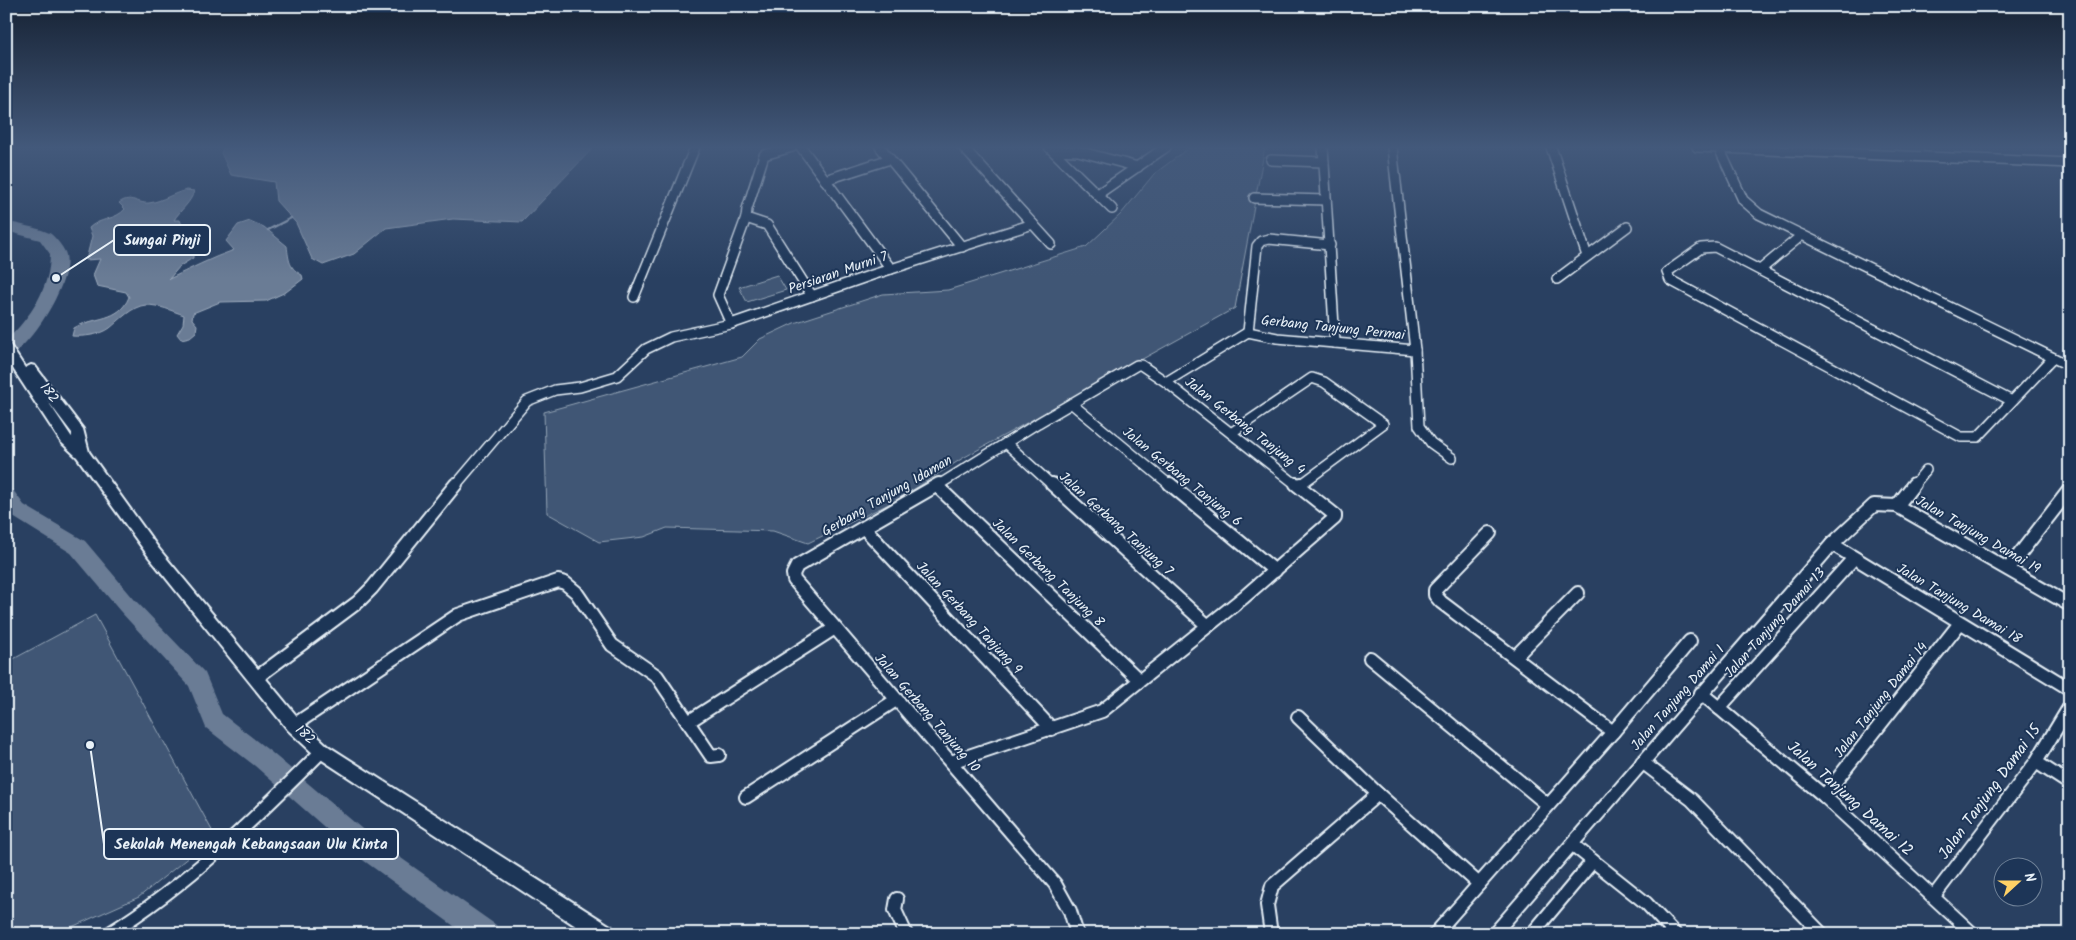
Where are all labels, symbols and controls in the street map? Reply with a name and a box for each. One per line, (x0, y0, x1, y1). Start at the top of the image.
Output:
callout: Sungai Pinji (114, 225, 210, 255)
text: Sungai Pinji (124, 229, 201, 253)
street label: Persiaran Murni 7 (785, 246, 891, 300)
street label: Gerbang Tanjung Permai (1260, 310, 1407, 347)
street label: Jalan Gerbang Tanjung 4 (1180, 372, 1311, 481)
street label: 182 (34, 378, 64, 408)
street label: Jalan Gerbang Tanjung 6 (1117, 422, 1247, 532)
street label: Gerbang Tanjung Idaman (818, 450, 956, 542)
street label: Jalan Gerbang Tanjung 7 (1054, 467, 1178, 582)
street label: Jalan Tanjung Damai 19 (1911, 490, 2045, 580)
street label: Jalan Gerbang Tanjung 8 (987, 513, 1110, 633)
street label: Jalan Gerbang Tanjung 9 (911, 556, 1028, 680)
street label: Jalan Tanjung Damai 18 (1892, 558, 2026, 650)
street label: Jalan Tanjung Damai 13 (1719, 563, 1831, 683)
street label: Jalan Tanjung Damai 14 (1829, 637, 1934, 763)
street label: Jalan Tanjung Damai 1 (1626, 640, 1730, 756)
street label: Jalan Gerbang Tanjung 10 (869, 648, 985, 778)
street label: Jalan Tanjung Damai 15 (1932, 718, 2049, 865)
street label: 182 (290, 720, 320, 750)
street label: Jalan Tanjung Damai 12 (1781, 735, 1919, 863)
callout: Sekolah Menengah Kebangsaan Ulu Kinta (104, 829, 398, 859)
text: Sekolah Menengah Kebangsaan Ulu Kinta (114, 833, 388, 857)
north arrow (1994, 858, 2044, 908)
text: N (2017, 870, 2041, 886)

